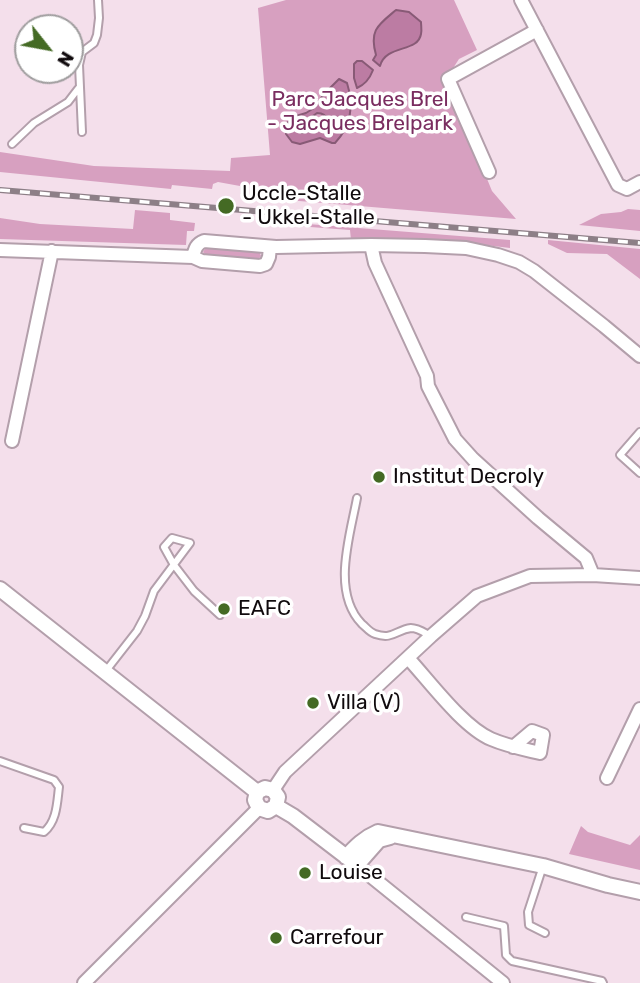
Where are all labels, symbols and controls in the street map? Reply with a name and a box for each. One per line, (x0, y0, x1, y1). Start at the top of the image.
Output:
north arrow (14, 14, 84, 84)
text: N (52, 47, 79, 71)
park label: Parc Jacques Brel - Jacques Brelpark (267, 87, 453, 137)
place label: Uccle-Stalle - Ukkel-Stalle (242, 181, 375, 231)
marker: Uccle-Stalle - Ukkel-Stalle (216, 196, 236, 216)
place label: Institut Decroly (393, 464, 544, 490)
marker: Institut Decroly (371, 469, 387, 485)
place label: EAFC (238, 596, 291, 622)
marker: EAFC (216, 601, 232, 617)
place label: Villa (V) (327, 690, 401, 716)
marker: Villa (V) (305, 695, 321, 711)
place label: Louise (319, 860, 383, 886)
marker: Louise (297, 865, 313, 881)
place label: Carrefour (290, 925, 384, 951)
marker: Carrefour (268, 930, 284, 946)

